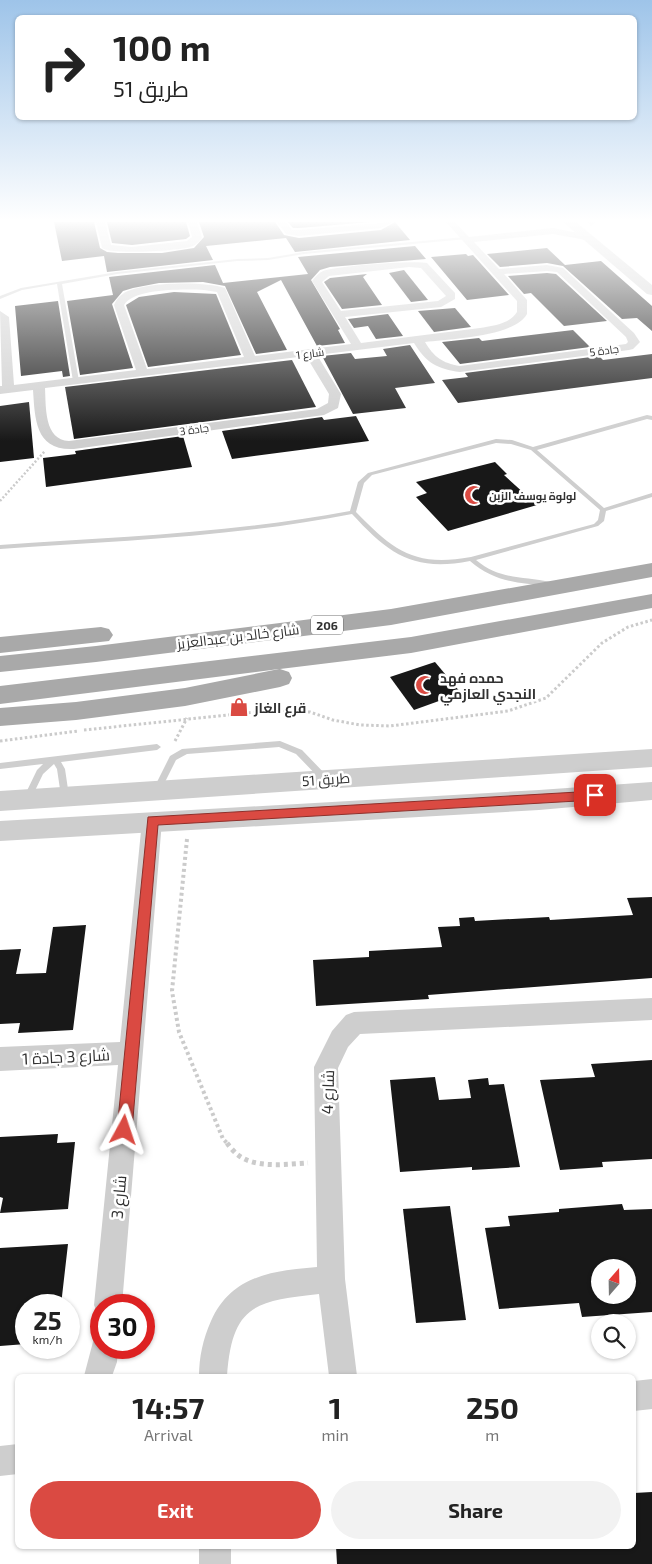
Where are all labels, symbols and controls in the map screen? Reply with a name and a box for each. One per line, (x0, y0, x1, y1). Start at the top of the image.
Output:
text: 100 m (113, 26, 211, 68)
icon: right (30, 35, 95, 100)
text: طريق 51 (113, 75, 189, 101)
street label: جادة 5 (589, 342, 619, 358)
street label: شارع 1 (295, 345, 325, 363)
street label: جادة 3 (178, 420, 210, 438)
mosque icon: لولوة يوسف الزبن (463, 484, 485, 506)
place label: لولوة يوسف الزبن (489, 489, 576, 504)
road number: 206 (311, 616, 343, 634)
street label: شارع خالد بن عبدالعزيز (175, 620, 300, 653)
place label: حمده فهد النجدي العازمي (440, 669, 536, 706)
mosque icon: حمده فهد النجدي العازمي (414, 674, 436, 696)
shop icon: قرع الغاز (228, 696, 250, 718)
place label: قرع الغاز (253, 699, 306, 718)
street label: طريق 51 (301, 769, 351, 790)
pin (574, 774, 616, 816)
icon: arrive (581, 781, 609, 809)
street label: شارع 3 جادة 1 (22, 1044, 110, 1071)
street label: شارع 4 (317, 1069, 340, 1115)
position arrow (97, 1103, 149, 1155)
street label: شارع 3 (107, 1175, 132, 1220)
north arrow (591, 1259, 636, 1304)
map controls (591, 1259, 636, 1359)
speed limit sign: 30 (90, 1294, 155, 1359)
text: 25 (33, 1305, 62, 1335)
button: search (591, 1314, 636, 1359)
text: km/h (33, 1332, 62, 1346)
text: 14:57 (132, 1389, 204, 1425)
text: 1 (329, 1389, 342, 1425)
text: 250 (466, 1389, 519, 1425)
text: Arrival (144, 1425, 193, 1444)
text: min (321, 1425, 349, 1444)
text: m (485, 1425, 499, 1444)
button: Exit (30, 1481, 321, 1539)
button: Share (331, 1481, 621, 1539)

